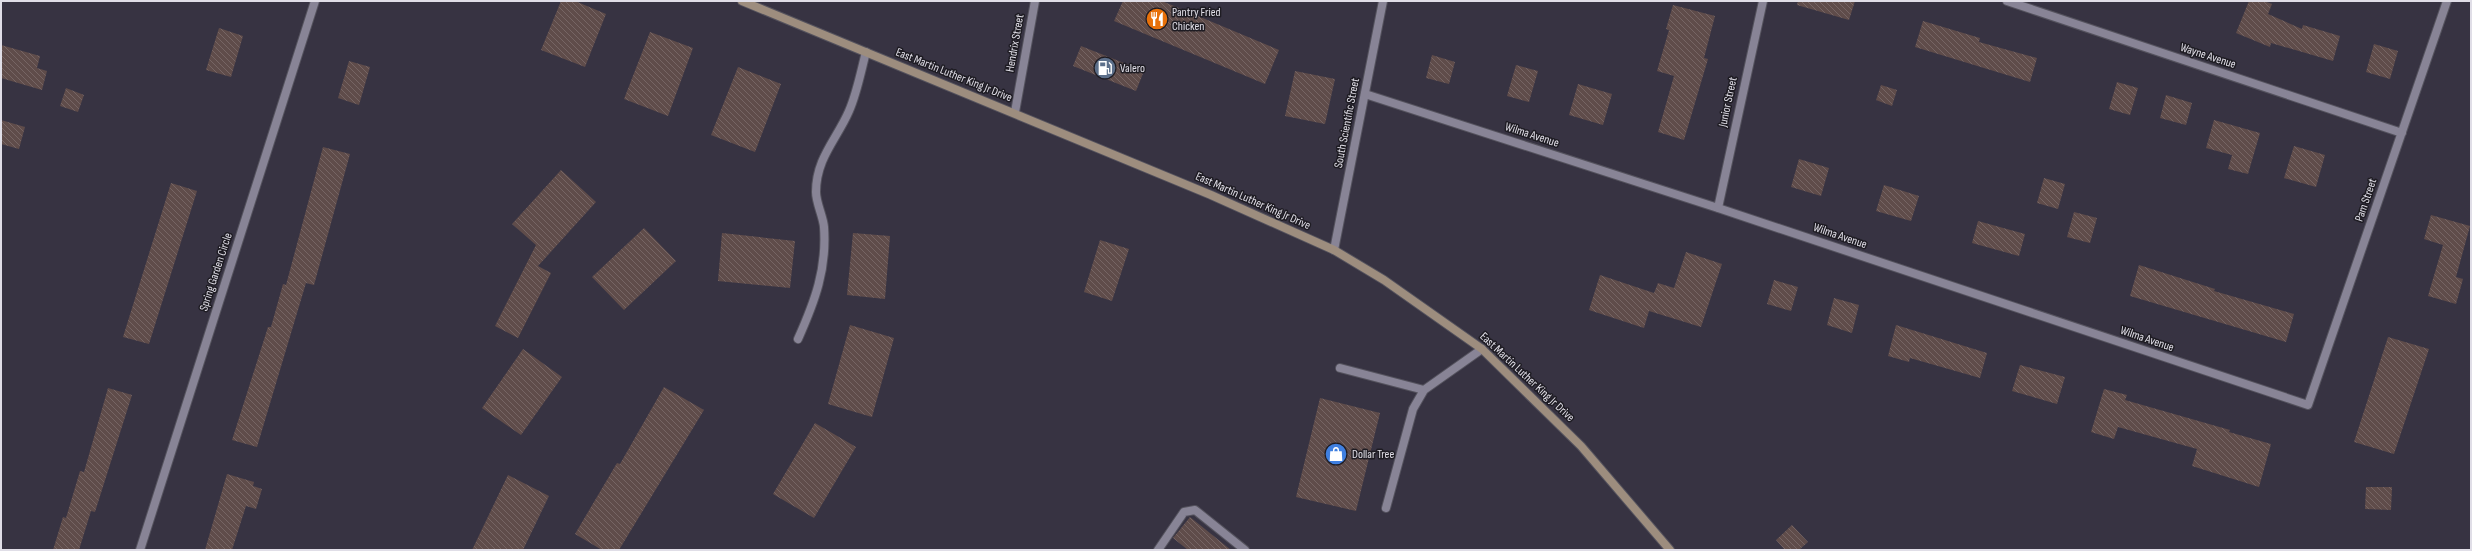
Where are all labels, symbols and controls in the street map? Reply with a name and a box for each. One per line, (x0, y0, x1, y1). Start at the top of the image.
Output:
place label: Pantry Fried Chicken (1172, 5, 1221, 34)
restaurant icon: Pantry Fried Chicken (1144, 6, 1170, 32)
street label: Hendrix Street (1003, 13, 1028, 73)
street label: Wayne Avenue (2178, 40, 2238, 72)
street label: East Martin Luther King Jr Drive (894, 45, 1015, 105)
fuel station icon: Valero (1092, 55, 1118, 81)
place label: Valero (1120, 61, 1145, 76)
street label: Junior Street (1715, 75, 1741, 129)
street label: South Scientific Street (1331, 76, 1363, 169)
street label: Wilma Avenue (1503, 119, 1561, 151)
street label: East Martin Luther King Jr Drive (1193, 169, 1313, 233)
street label: Pam Street (2352, 176, 2380, 223)
street label: Wilma Avenue (1811, 220, 1869, 252)
street label: Spring Garden Circle (196, 231, 236, 313)
street label: Wilma Avenue (2118, 323, 2176, 355)
street label: East Martin Luther King Jr Drive (1476, 329, 1578, 425)
shop icon: Dollar Tree (1323, 441, 1349, 467)
place label: Dollar Tree (1352, 447, 1394, 462)

